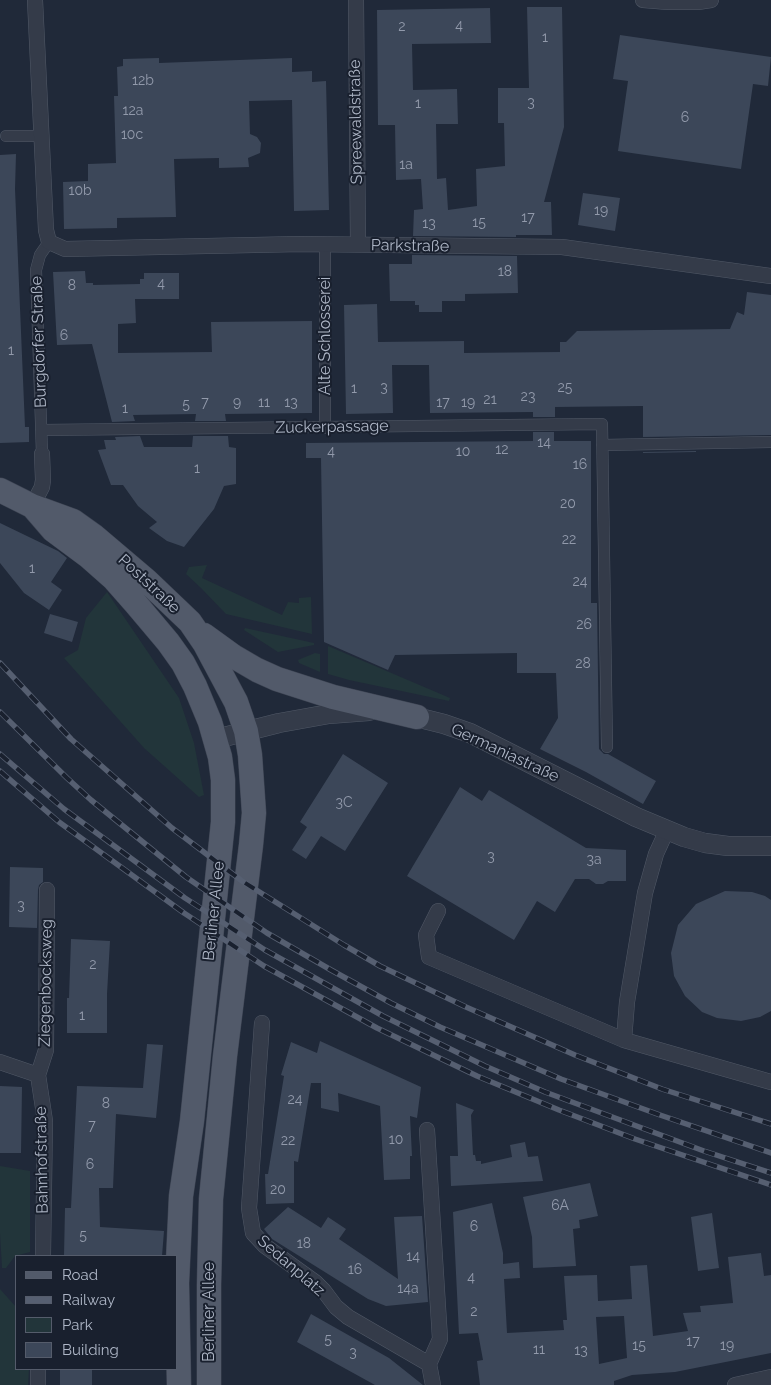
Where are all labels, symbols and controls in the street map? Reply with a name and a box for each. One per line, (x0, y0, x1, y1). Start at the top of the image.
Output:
house number: 4 (455, 18, 463, 34)
house number: 2 (398, 19, 406, 35)
house number: 1 (542, 30, 548, 46)
street label: Spreewaldstraße (345, 59, 367, 185)
house number: 12b (132, 73, 154, 89)
house number: 3 (527, 95, 535, 111)
house number: 1 (415, 96, 421, 112)
house number: 12a (123, 103, 143, 119)
house number: 6 (681, 110, 689, 126)
house number: 10c (121, 127, 143, 143)
house number: 1a (399, 157, 413, 173)
house number: 10b (68, 183, 92, 199)
house number: 19 (594, 203, 608, 219)
house number: 17 (521, 210, 535, 226)
house number: 15 (472, 215, 486, 231)
house number: 13 (422, 216, 436, 232)
street label: Parkstraße (371, 236, 449, 256)
house number: 18 (498, 264, 512, 280)
street label: Burgdorfer Straße (27, 276, 51, 408)
house number: 4 (157, 276, 165, 292)
street label: Alte Schlosserei (315, 277, 335, 395)
house number: 8 (68, 278, 76, 294)
house number: 6 (60, 328, 68, 344)
house number: 1 (8, 343, 14, 359)
house number: 3 (380, 380, 388, 396)
house number: 25 (558, 380, 572, 396)
house number: 1 (351, 381, 357, 397)
house number: 23 (521, 389, 535, 405)
house number: 21 (483, 392, 497, 408)
house number: 7 (201, 395, 209, 411)
house number: 9 (233, 395, 241, 411)
house number: 11 (258, 395, 270, 411)
house number: 13 (284, 395, 298, 411)
house number: 17 (436, 395, 450, 411)
house number: 19 (461, 395, 475, 411)
house number: 5 (182, 397, 190, 413)
house number: 1 (122, 401, 128, 417)
street label: Zuckerpassage (275, 416, 389, 438)
house number: 14 (537, 435, 551, 451)
house number: 12 (495, 442, 509, 458)
house number: 4 (327, 444, 335, 460)
house number: 10 (456, 444, 470, 460)
house number: 16 (573, 457, 587, 473)
house number: 1 (194, 461, 200, 477)
house number: 20 (560, 496, 576, 512)
house number: 22 (562, 532, 576, 548)
street label: Poststraße (114, 550, 184, 618)
house number: 1 (29, 561, 35, 577)
house number: 24 (573, 574, 587, 590)
house number: 26 (576, 617, 592, 633)
house number: 28 (575, 656, 591, 672)
street label: Germaniastraße (448, 720, 562, 786)
house number: 3C (335, 795, 353, 811)
house number: 3 (487, 849, 495, 865)
house number: 3a (586, 852, 602, 868)
street label: Berliner Allee (199, 860, 229, 962)
house number: 3 (17, 898, 25, 914)
street label: Ziegenbocksweg (35, 919, 57, 1047)
house number: 2 (89, 957, 97, 973)
house number: 1 (79, 1008, 85, 1024)
house number: 24 (288, 1092, 302, 1108)
house number: 8 (102, 1096, 110, 1112)
street label: Bahnhofstraße (31, 1106, 53, 1214)
house number: 7 (88, 1118, 96, 1134)
house number: 10 (389, 1132, 403, 1148)
house number: 22 (281, 1133, 295, 1149)
house number: 6 (86, 1157, 94, 1173)
house number: 20 (270, 1182, 286, 1198)
house number: 6A (551, 1198, 569, 1214)
house number: 6 (470, 1219, 478, 1235)
house number: 5 (79, 1228, 87, 1244)
street label: Sedanplatz (253, 1231, 329, 1301)
house number: 18 (297, 1236, 311, 1252)
house number: 14 (406, 1249, 420, 1265)
legend (15, 1255, 178, 1370)
street label: Berliner Allee (199, 1262, 219, 1362)
house number: 16 (348, 1262, 362, 1278)
text: Road (62, 1266, 98, 1284)
house number: 4 (467, 1270, 475, 1286)
house number: 14a (397, 1281, 419, 1297)
text: Railway (62, 1291, 115, 1309)
house number: 2 (470, 1304, 478, 1320)
text: Park (62, 1316, 93, 1334)
house number: 5 (324, 1332, 332, 1348)
house number: 17 (686, 1334, 700, 1350)
house number: 15 (632, 1338, 646, 1354)
house number: 19 (720, 1338, 734, 1354)
text: Building (62, 1341, 119, 1359)
house number: 11 (533, 1342, 545, 1358)
house number: 13 (574, 1343, 588, 1359)
house number: 3 (349, 1345, 357, 1361)

